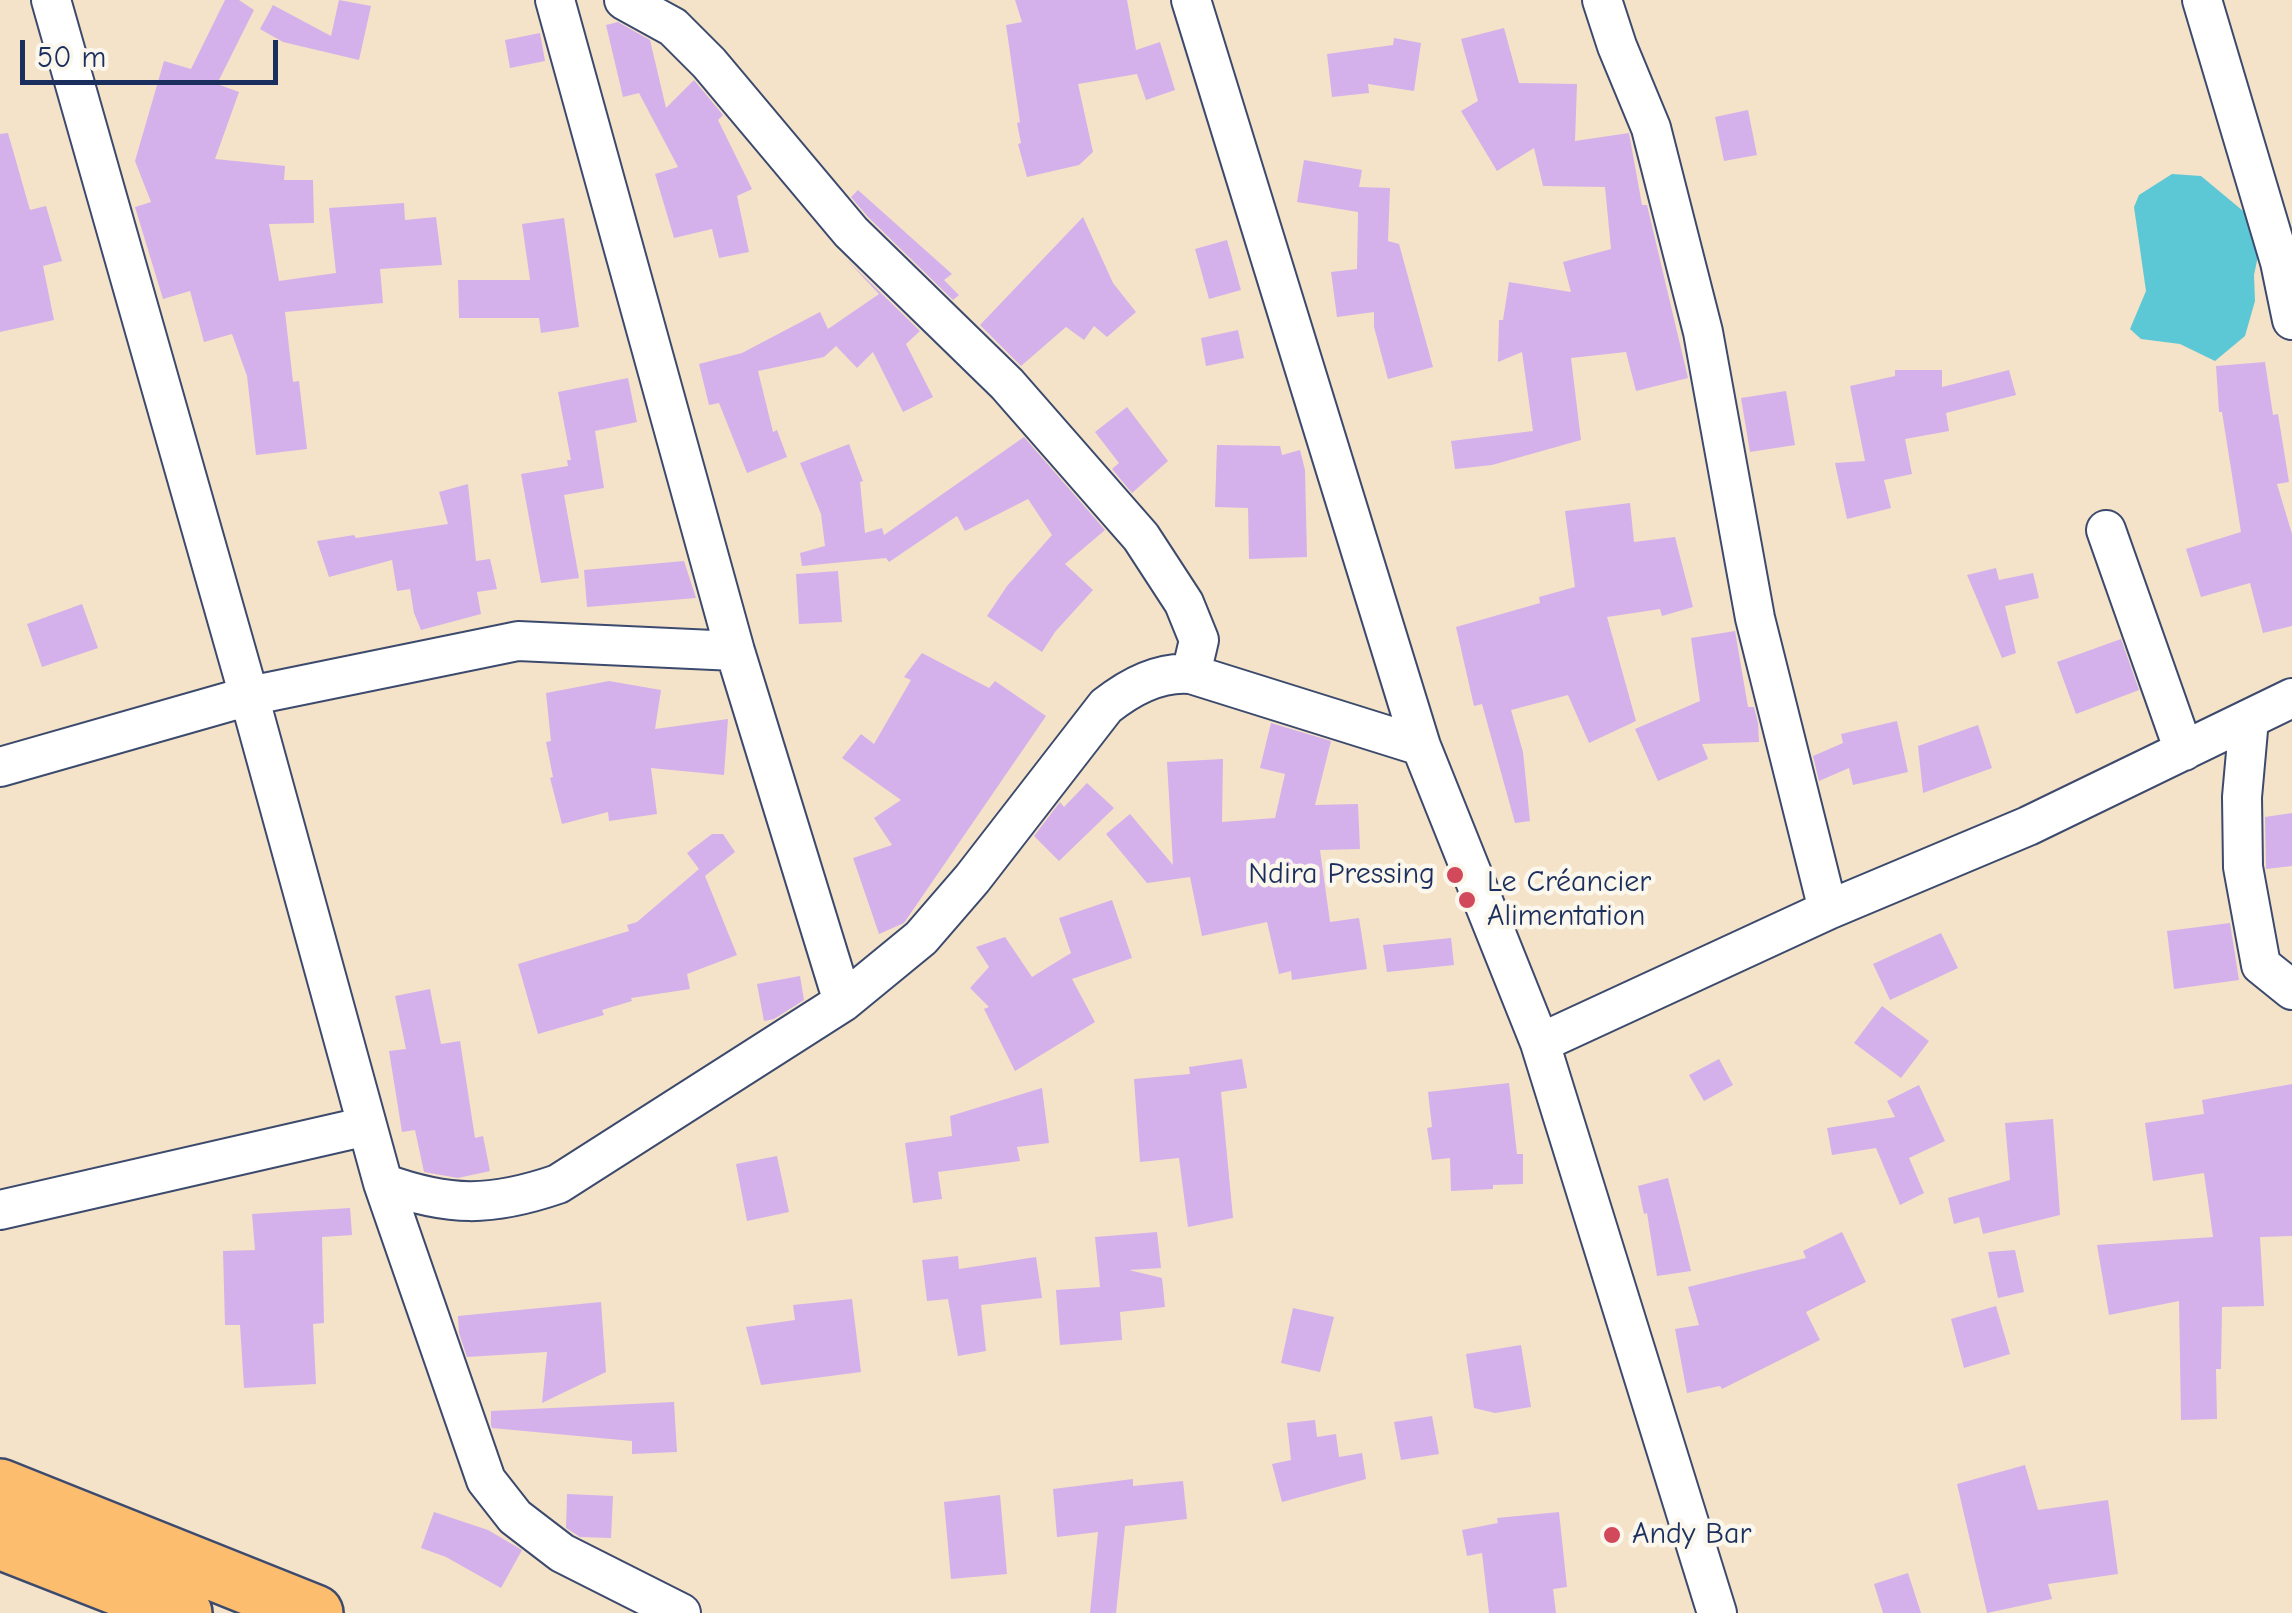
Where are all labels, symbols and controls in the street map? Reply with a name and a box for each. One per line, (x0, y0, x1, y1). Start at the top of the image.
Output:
scale bar (25, 20, 282, 82)
text: 50 m (37, 40, 106, 75)
place label: Ndira Pressing (1248, 857, 1435, 893)
marker: Ndira Pressing (1444, 864, 1466, 886)
place label: Le Créancier Alimentation (1487, 865, 1651, 936)
marker: Le Créancier Alimentation (1456, 889, 1478, 911)
place label: Andy Bar (1632, 1517, 1751, 1553)
marker: Andy Bar (1601, 1524, 1623, 1546)

